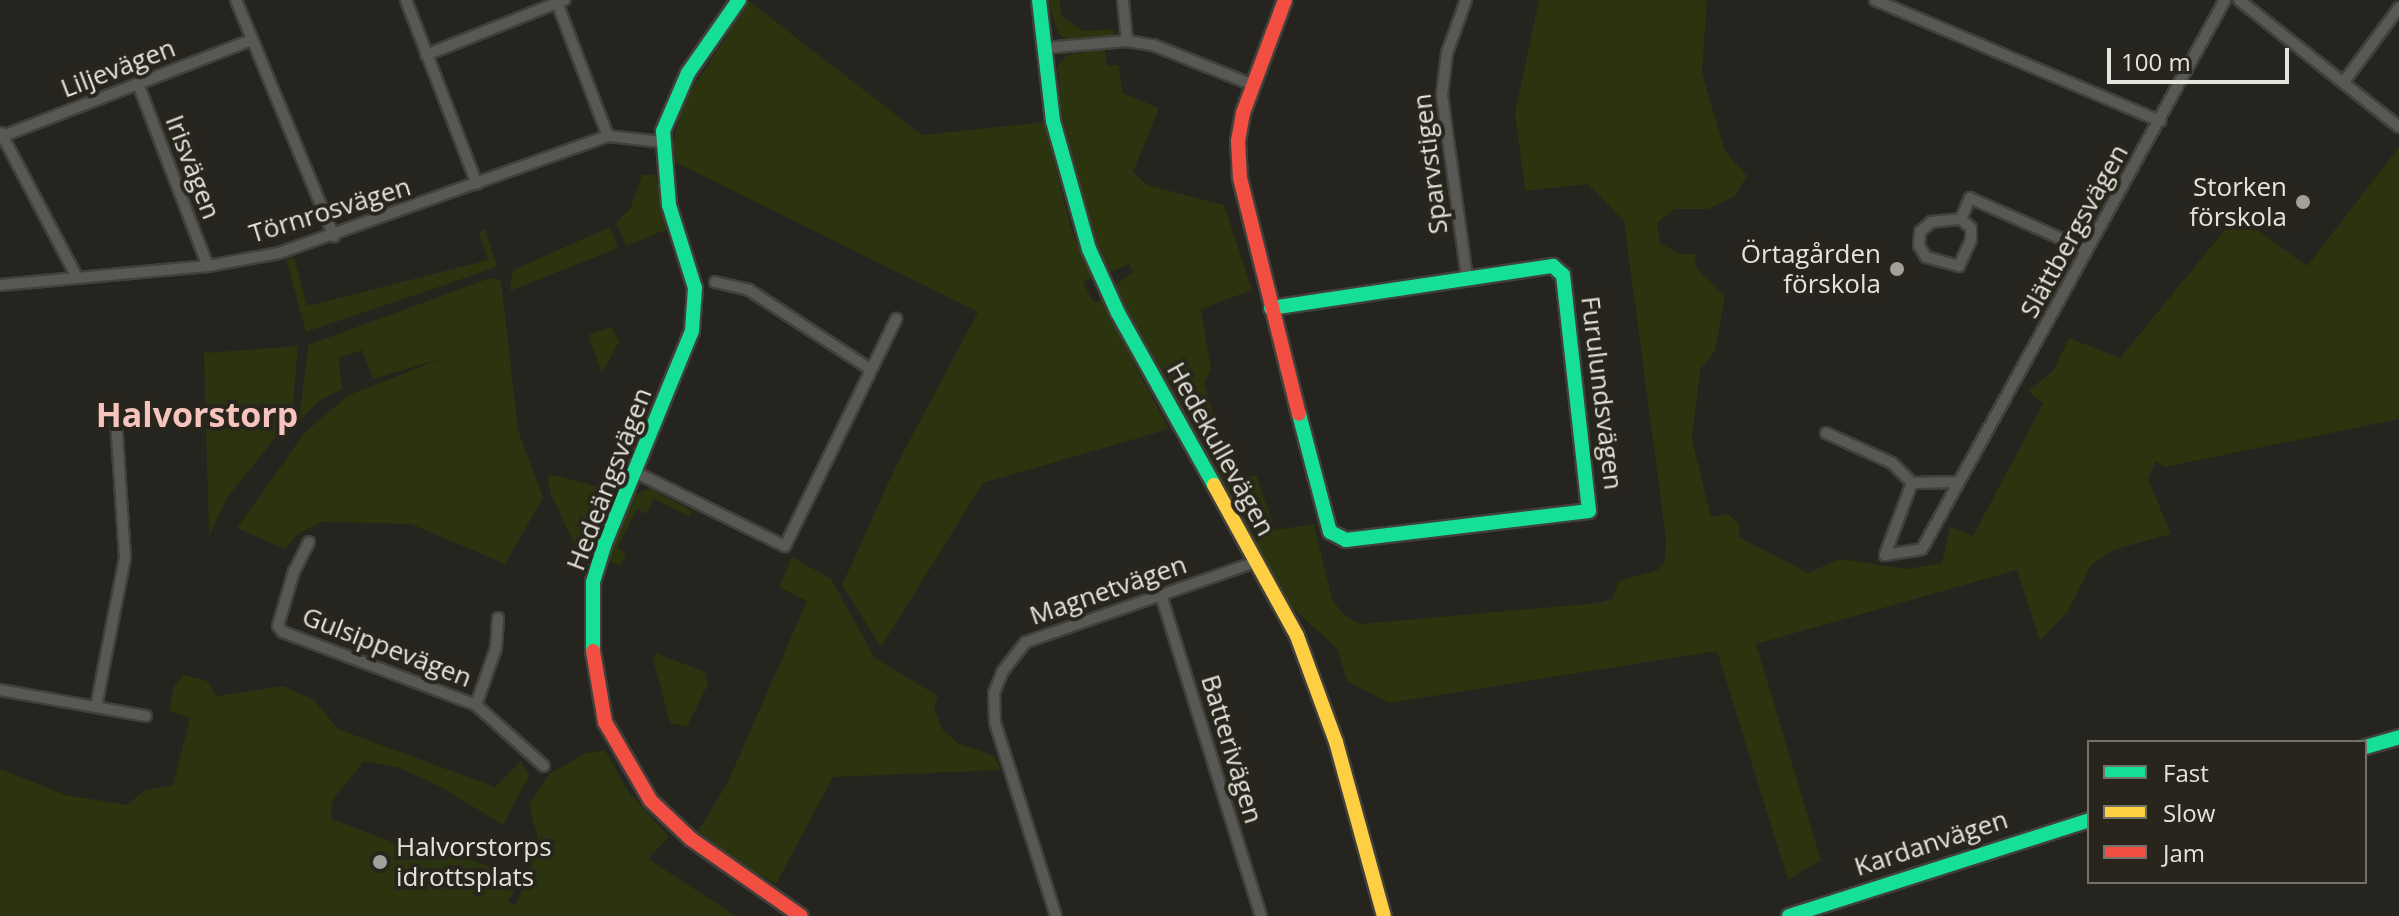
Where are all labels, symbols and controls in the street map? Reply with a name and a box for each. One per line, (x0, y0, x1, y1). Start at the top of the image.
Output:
street label: Liljevägen (56, 32, 180, 104)
scale bar (2111, 32, 2293, 82)
text: 100 m (2121, 45, 2191, 78)
street label: Sparvstigen (1406, 92, 1454, 236)
street label: Irisvägen (159, 111, 227, 223)
street label: Slättbergsvägen (2013, 139, 2135, 323)
street label: Törnrosvägen (245, 171, 415, 249)
place label: Storken förskola (2189, 171, 2287, 232)
marker: Storken förskola (2294, 193, 2312, 211)
place label: Örtagården förskola (1741, 238, 1881, 300)
marker: Örtagården förskola (1888, 260, 1906, 278)
street label: Furulundsvägen (1575, 294, 1629, 492)
street label: Hedekullevägen (1160, 357, 1282, 541)
street label: Hedeängsvägen (560, 383, 658, 575)
district label: Halvorstorp (96, 395, 298, 435)
street label: Magnetvägen (1025, 549, 1191, 631)
street label: Gulsippevägen (298, 600, 476, 694)
street label: Batterivägen (1195, 671, 1269, 827)
legend (2087, 740, 2367, 884)
text: Fast (2163, 756, 2209, 789)
text: Slow (2163, 796, 2215, 829)
street label: Kardanvägen (1850, 804, 2012, 882)
place label: Halvorstorps idrottsplats (396, 831, 552, 892)
text: Jam (2163, 836, 2205, 869)
marker: Halvorstorps idrottsplats (371, 853, 389, 871)

